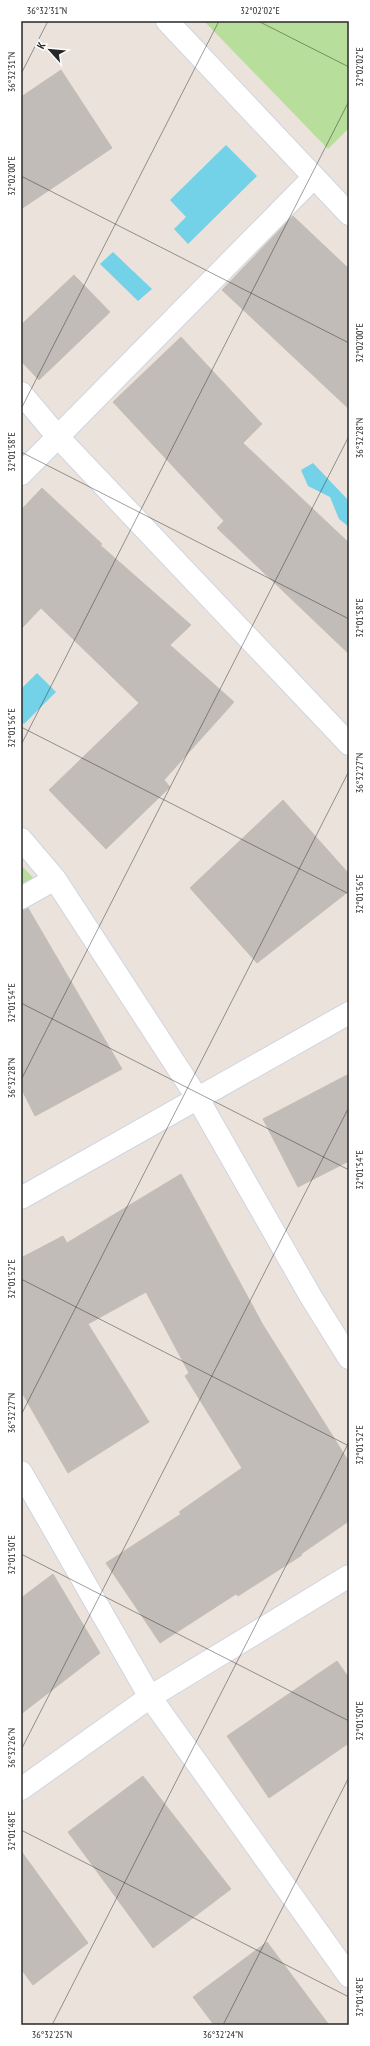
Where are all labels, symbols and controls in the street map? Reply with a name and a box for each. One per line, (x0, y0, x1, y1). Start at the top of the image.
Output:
text: 36°32'31"N (27, 4, 67, 17)
text: 32°02'02"E (240, 4, 280, 17)
north arrow (30, 30, 70, 70)
text: K (34, 39, 49, 51)
text: 32°02'02"E (353, 47, 366, 87)
text: 36°32'31"N (5, 52, 18, 92)
text: 32°02'00"E (5, 156, 18, 196)
text: 32°02'00"E (353, 323, 366, 363)
text: 36°32'28"N (353, 418, 366, 458)
text: 32°01'58"E (5, 432, 18, 472)
text: 32°01'58"E (353, 598, 366, 638)
text: 32°01'56"E (5, 708, 18, 748)
text: 36°32'27"N (353, 753, 366, 793)
text: 32°01'56"E (353, 874, 366, 914)
text: 32°01'54"E (5, 983, 18, 1023)
text: 36°32'28"N (5, 1058, 18, 1098)
text: 32°01'54"E (353, 1150, 366, 1190)
text: 32°01'52"E (5, 1259, 18, 1299)
text: 36°32'27"N (5, 1393, 18, 1433)
text: 32°01'52"E (353, 1425, 366, 1465)
text: 32°01'50"E (5, 1535, 18, 1575)
text: 32°01'50"E (353, 1701, 366, 1741)
text: 36°32'26"N (5, 1728, 18, 1768)
text: 32°01'48"E (5, 1811, 18, 1851)
text: 32°01'48"E (353, 1977, 366, 2017)
text: 36°32'25"N (32, 2028, 72, 2041)
text: 36°32'24"N (203, 2028, 243, 2041)

